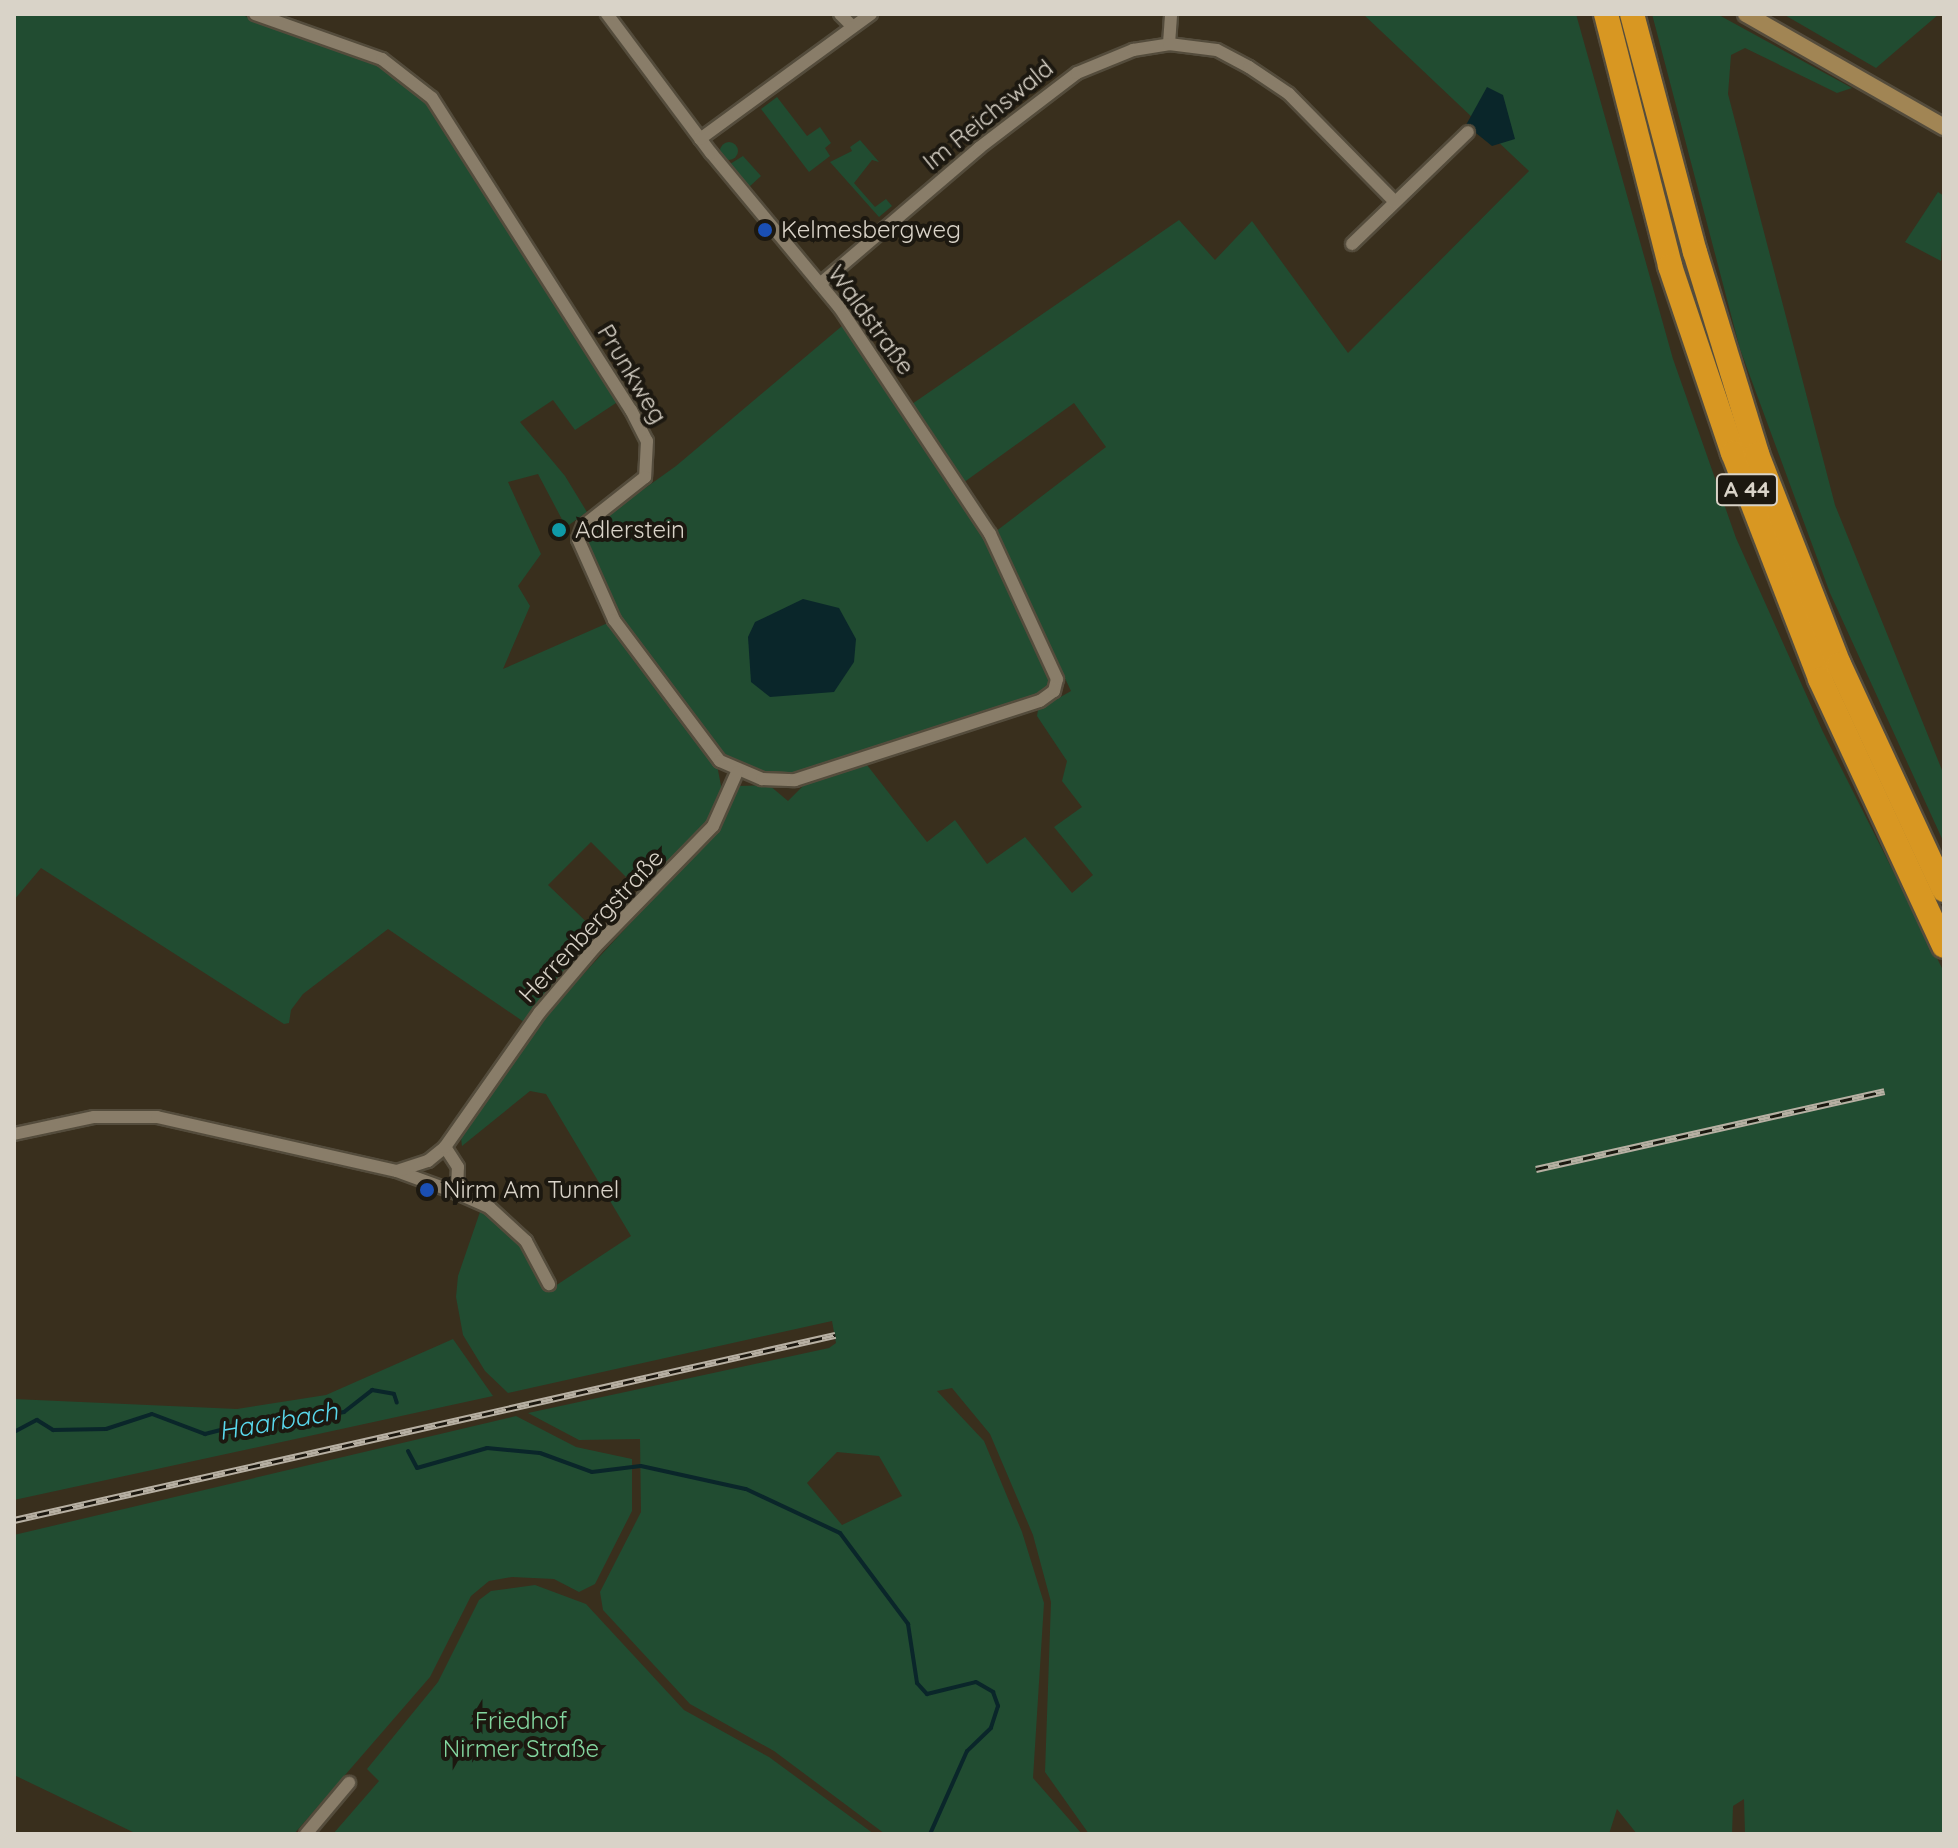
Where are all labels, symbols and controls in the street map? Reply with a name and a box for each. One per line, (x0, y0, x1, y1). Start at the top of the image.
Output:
street label: Im Reichswald (917, 54, 1059, 176)
place label: Kelmesbergweg (781, 216, 961, 244)
marker: Kelmesbergweg (756, 221, 774, 239)
street label: Waldstraße (822, 260, 920, 380)
street label: Prunkweg (591, 319, 673, 429)
road number: A 44 (1715, 472, 1779, 508)
place label: Adlerstein (575, 516, 685, 544)
marker: Adlerstein (550, 521, 568, 539)
street label: Herrenbergstraße (513, 843, 669, 1009)
place label: Nirm Am Tunnel (443, 1176, 619, 1204)
marker: Nirm Am Tunnel (418, 1181, 436, 1199)
water label: Haarbach (216, 1395, 340, 1447)
park label: Friedhof Nirmer Straße (443, 1707, 599, 1763)

